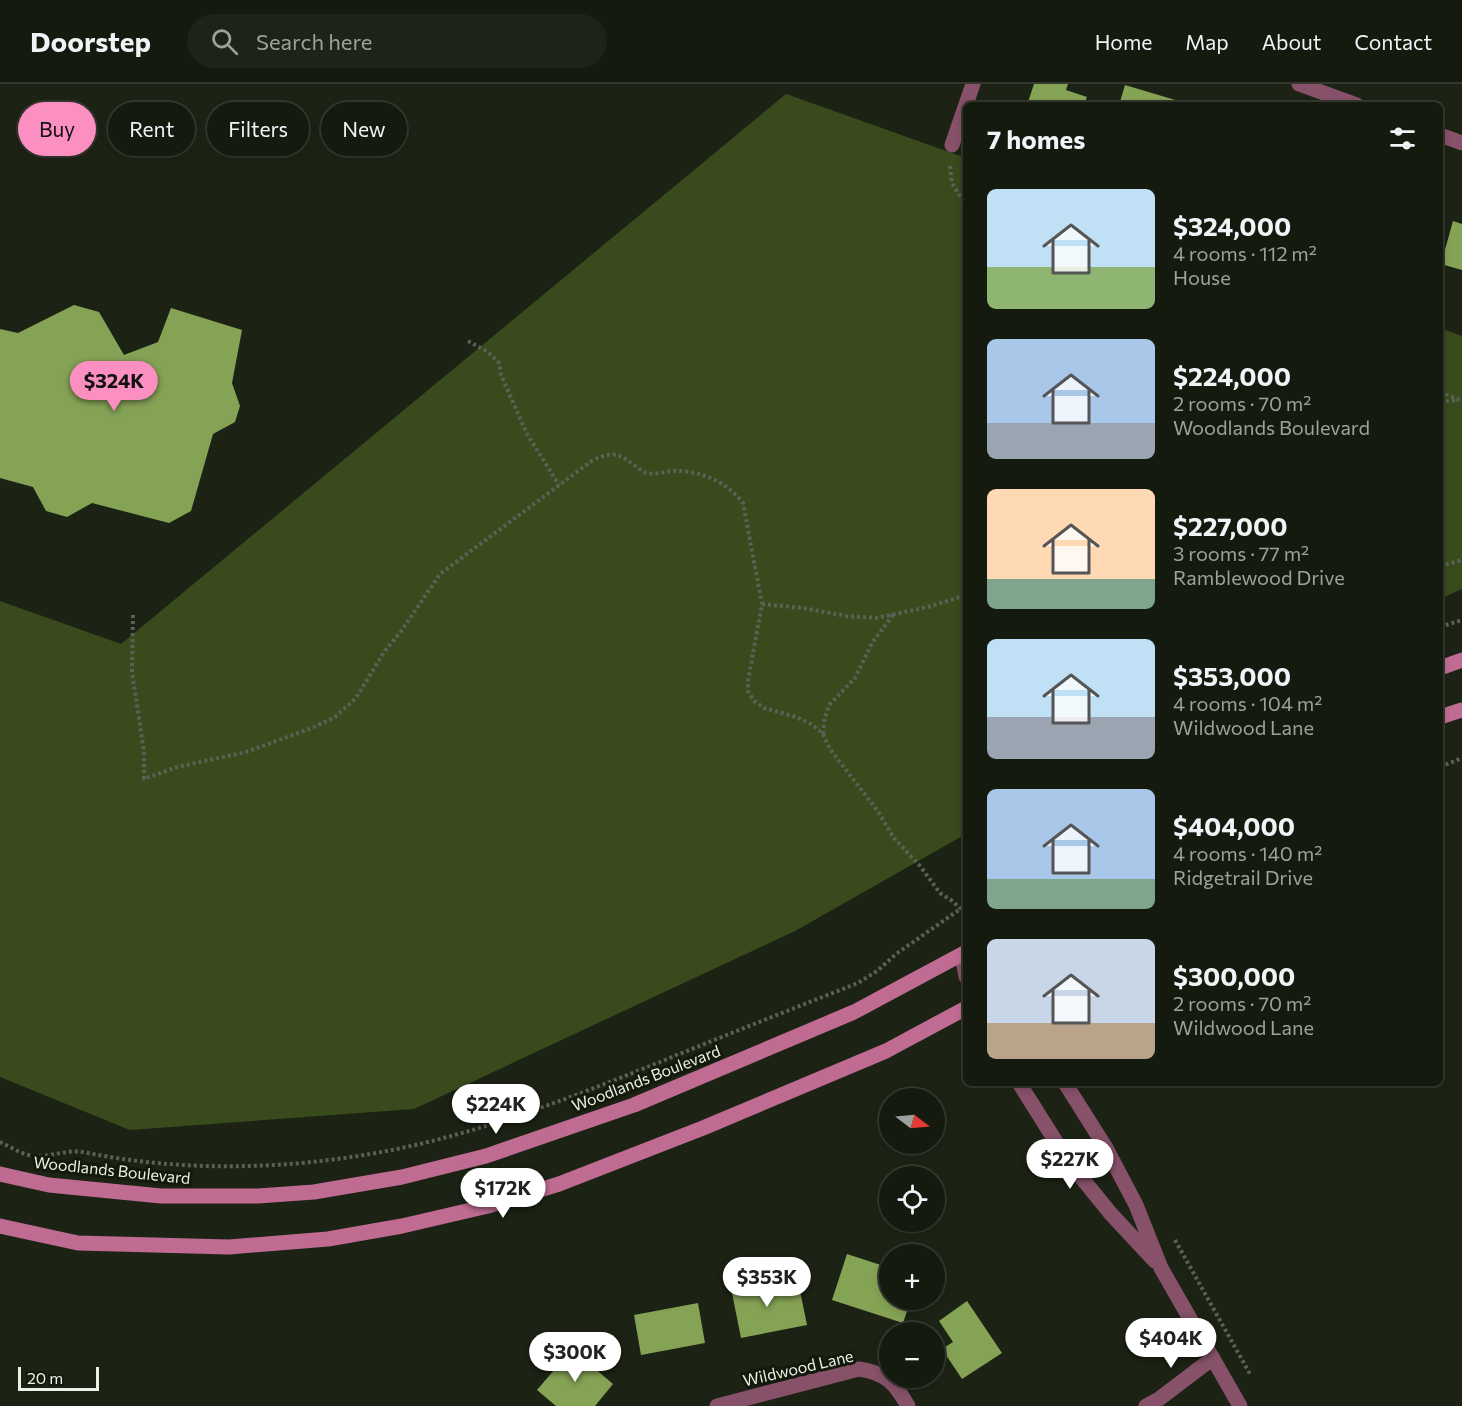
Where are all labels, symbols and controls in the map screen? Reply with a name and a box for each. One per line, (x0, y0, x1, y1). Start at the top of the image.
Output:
search box (187, 14, 607, 68)
text: Doorstep (30, 24, 151, 58)
icon: search (208, 25, 241, 58)
text: Search here (256, 28, 372, 55)
text: Home (1095, 29, 1152, 54)
text: Map (1185, 29, 1229, 54)
text: About (1262, 29, 1321, 54)
text: Contact (1354, 29, 1432, 54)
chip: Buy (18, 102, 96, 156)
chip: Rent (108, 102, 195, 156)
chip: Filters (207, 102, 309, 156)
chip: New (321, 102, 407, 156)
icon: filters (1386, 122, 1419, 155)
text: 7 homes (987, 123, 1085, 154)
text: $324,000 (1173, 210, 1291, 241)
icon: home (1035, 213, 1107, 285)
text: 4 rooms · 112 m² (1173, 241, 1317, 265)
text: House (1173, 265, 1231, 289)
text: $224,000 (1173, 360, 1291, 391)
pin: $324K (72, 361, 156, 412)
icon: home (1035, 363, 1107, 435)
text: $324K (84, 368, 144, 392)
text: 2 rooms · 70 m² (1173, 391, 1311, 415)
text: Woodlands Boulevard (1173, 415, 1370, 439)
text: $227,000 (1173, 510, 1288, 541)
icon: home (1035, 513, 1107, 585)
text: 3 rooms · 77 m² (1173, 541, 1309, 565)
text: Ramblewood Drive (1173, 565, 1345, 589)
text: $353,000 (1173, 660, 1291, 691)
icon: home (1035, 663, 1107, 735)
text: 4 rooms · 104 m² (1173, 691, 1322, 715)
text: Wildwood Lane (1173, 715, 1314, 739)
text: $404,000 (1173, 810, 1295, 841)
icon: home (1035, 813, 1107, 885)
text: 4 rooms · 140 m² (1173, 841, 1322, 865)
text: Ridgetrail Drive (1173, 865, 1313, 889)
text: $300,000 (1173, 960, 1295, 991)
icon: home (1035, 963, 1107, 1035)
text: 2 rooms · 70 m² (1173, 991, 1311, 1015)
text: Wildwood Lane (1173, 1015, 1314, 1039)
street label: Woodlands Boulevard (569, 1040, 723, 1115)
pin: $224K (454, 1084, 538, 1135)
north arrow (879, 1088, 945, 1154)
map controls (879, 1088, 945, 1388)
text: $224K (466, 1091, 526, 1115)
pin: $227K (1028, 1139, 1112, 1190)
text: $227K (1040, 1146, 1100, 1170)
street label: Woodlands Boulevard (33, 1152, 191, 1187)
button: locate (879, 1166, 945, 1232)
pin: $172K (461, 1168, 545, 1219)
text: $172K (475, 1175, 531, 1199)
button: + (879, 1244, 945, 1310)
pin: $353K (725, 1257, 809, 1308)
text: $353K (737, 1264, 797, 1288)
pin: $404K (1129, 1318, 1213, 1369)
button: − (879, 1322, 945, 1388)
text: $404K (1139, 1325, 1203, 1349)
pin: $300K (533, 1332, 617, 1383)
text: $300K (543, 1339, 607, 1363)
street label: Wildwood Lane (741, 1346, 855, 1389)
scale bar (18, 1364, 99, 1392)
text: 20 m (27, 1368, 63, 1387)

